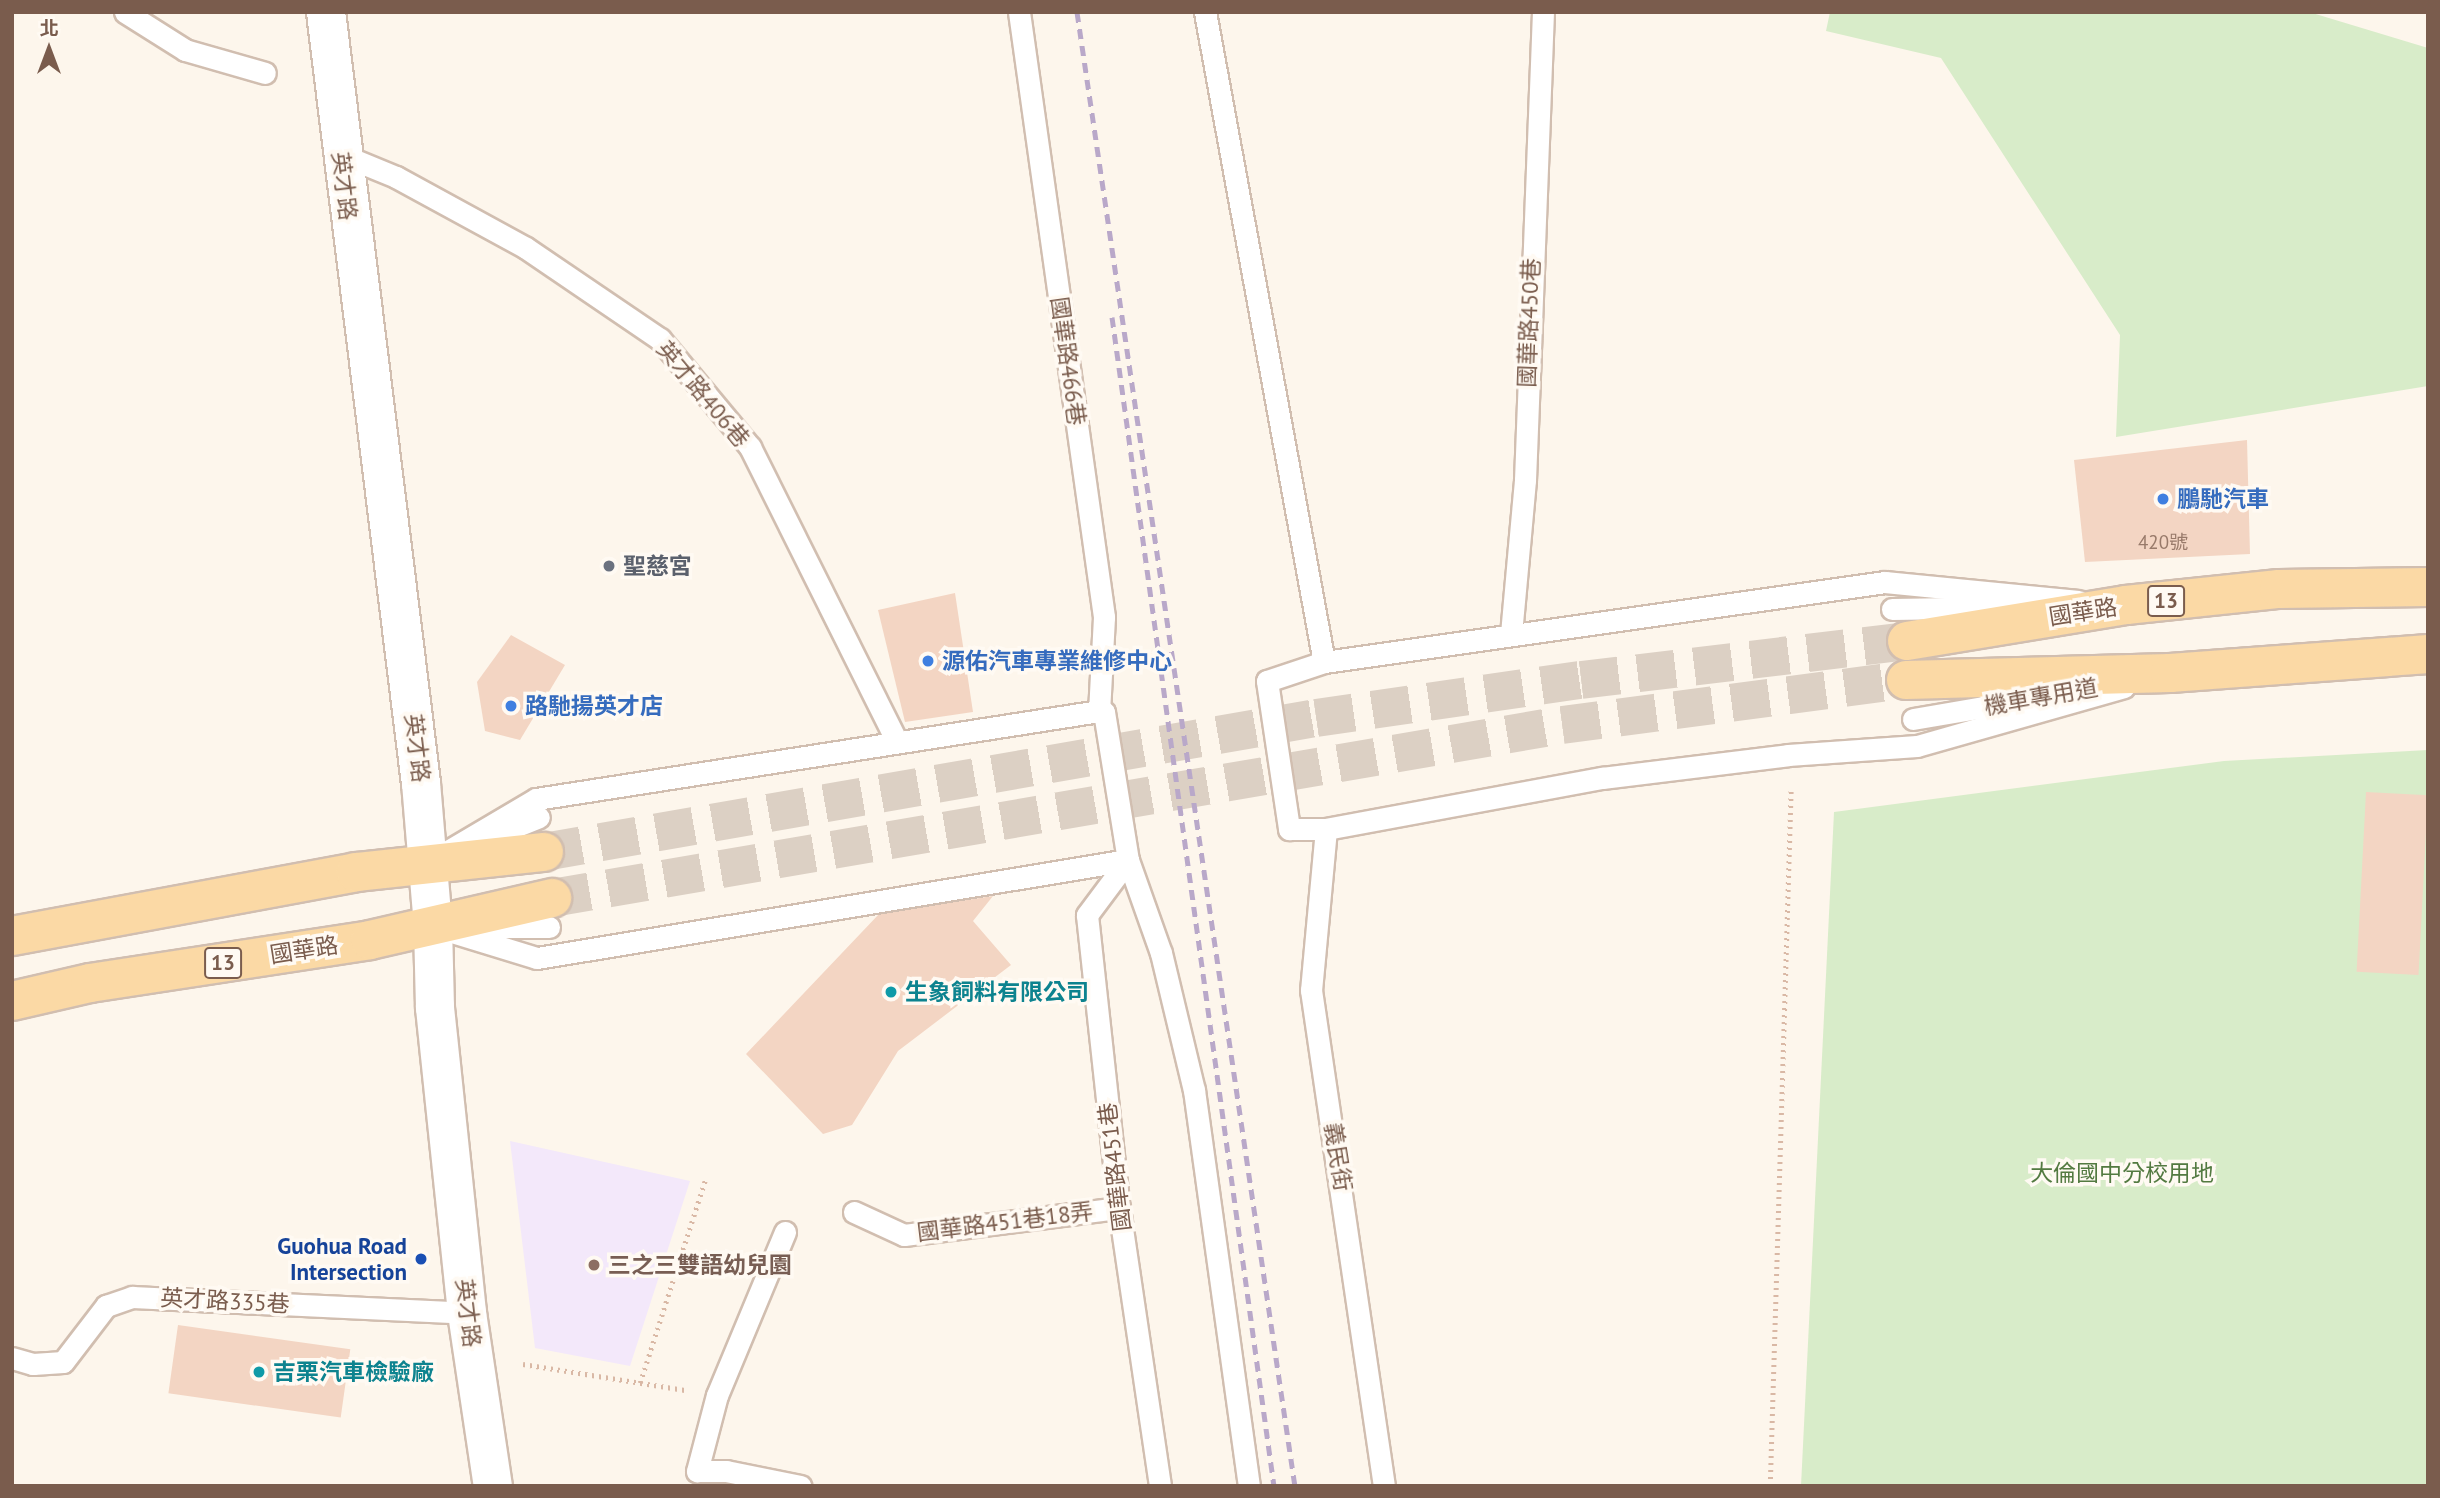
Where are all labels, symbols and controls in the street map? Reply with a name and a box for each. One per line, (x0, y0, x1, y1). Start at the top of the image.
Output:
north arrow (14, 14, 84, 84)
text: 北 (39, 16, 59, 40)
street label: 英才路 (326, 150, 362, 222)
street label: 國華路450巷 (1513, 258, 1545, 388)
street label: 國華路466巷 (1045, 295, 1091, 427)
street label: 英才路406巷 (651, 335, 755, 453)
place label: 鵬馳汽車 (2177, 485, 2269, 513)
marker: 鵬馳汽車 (2155, 491, 2171, 507)
house number: 420號 (2138, 532, 2188, 554)
place label: 聖慈宮 (623, 552, 692, 580)
marker: 聖慈宮 (601, 558, 617, 574)
road number: 13 (2147, 584, 2185, 618)
street label: 國華路 (2047, 593, 2119, 631)
place label: 源佑汽車專業維修中心 (942, 647, 1172, 675)
marker: 源佑汽車專業維修中心 (920, 653, 936, 669)
street label: 機車專用道 (1982, 673, 2100, 721)
place label: 路馳揚英才店 (525, 692, 663, 720)
marker: 路馳揚英才店 (503, 698, 519, 714)
street label: 英才路 (399, 712, 435, 784)
street label: 國華路 (268, 931, 340, 969)
road number: 13 (204, 946, 242, 981)
place label: 生象飼料有限公司 (905, 978, 1089, 1006)
marker: 生象飼料有限公司 (883, 984, 899, 1000)
street label: 國華路451巷 (1093, 1101, 1137, 1233)
street label: 義民街 (1319, 1121, 1357, 1193)
park label: 大倫國中分校用地 (2030, 1159, 2214, 1187)
street label: 國華路451巷18弄 (915, 1197, 1095, 1247)
place label: Guohua Road Intersection (277, 1232, 407, 1286)
marker: Guohua Road Intersection (413, 1251, 429, 1267)
place label: 三之三雙語幼兒園 (608, 1251, 792, 1279)
marker: 三之三雙語幼兒園 (586, 1257, 602, 1273)
street label: 英才路 (450, 1277, 486, 1349)
street label: 英才路335巷 (160, 1284, 290, 1318)
place label: 吉栗汽車檢驗廠 (273, 1358, 434, 1386)
marker: 吉栗汽車檢驗廠 (251, 1364, 267, 1380)

